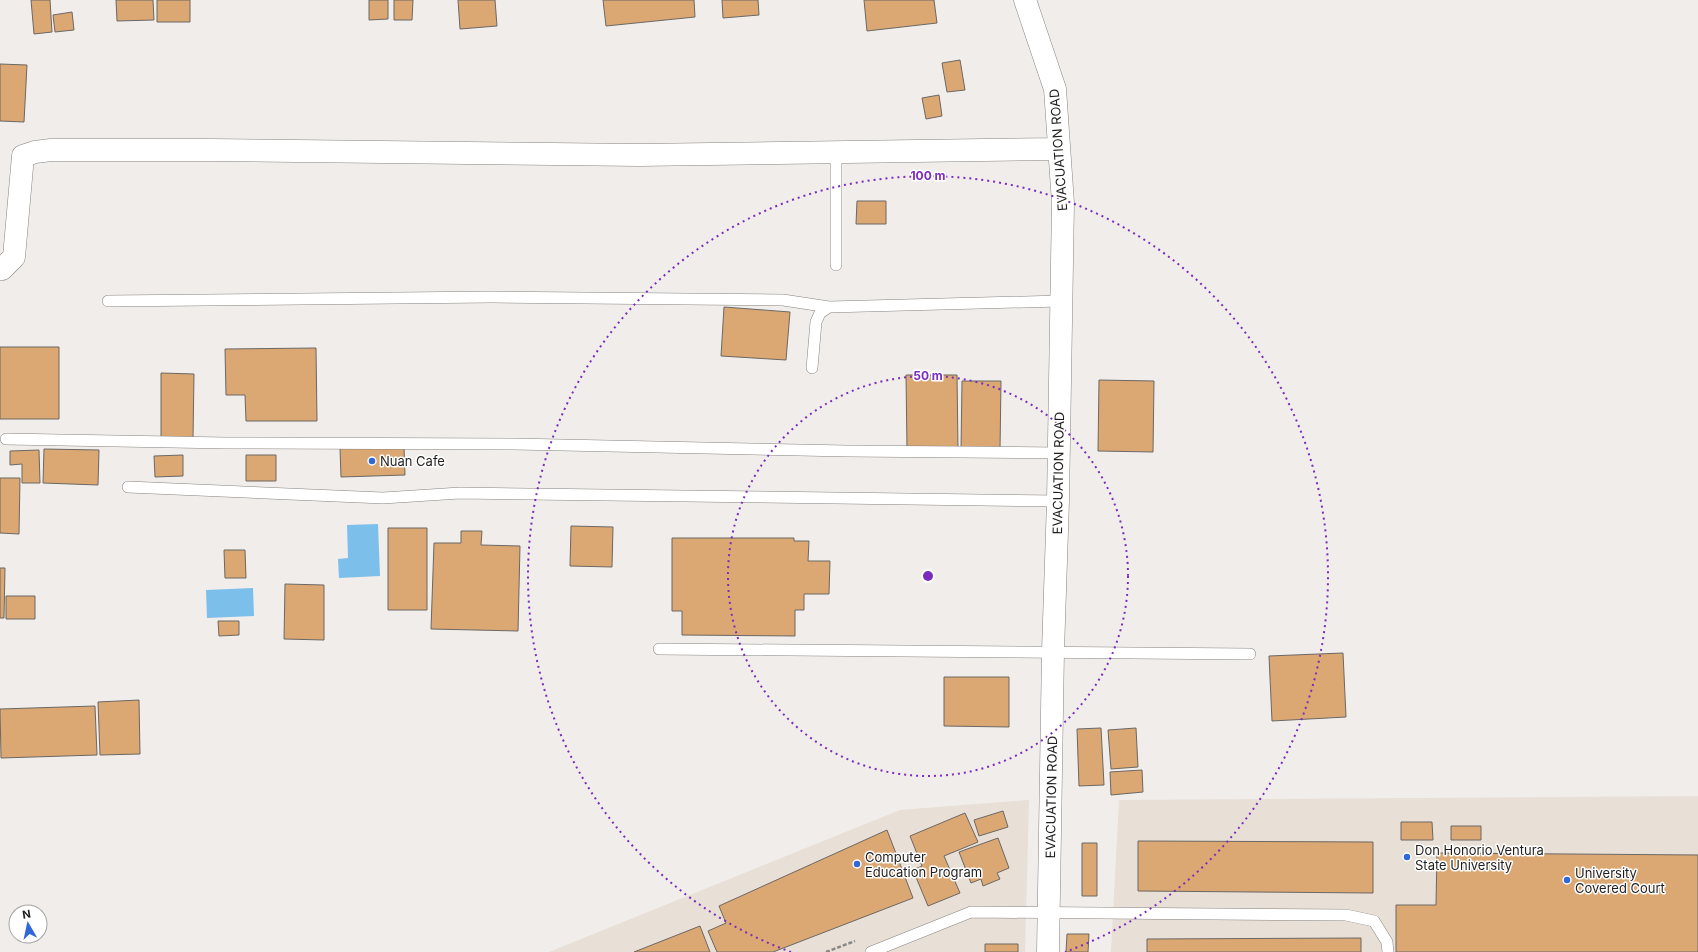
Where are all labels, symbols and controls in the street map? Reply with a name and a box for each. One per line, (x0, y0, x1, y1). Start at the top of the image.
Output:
street label: EVACUATION ROAD (1046, 88, 1070, 212)
text: 100 m (910, 168, 946, 183)
text: 50 m (913, 368, 943, 383)
street label: EVACUATION ROAD (1049, 412, 1067, 534)
place label: Nuan Cafe (380, 453, 445, 469)
marker: Nuan Cafe (367, 456, 377, 466)
centre of rings (921, 569, 935, 583)
street label: EVACUATION ROAD (1042, 736, 1060, 858)
place label: Don Honorio Ventura State University (1415, 842, 1544, 873)
place label: Computer Education Program (865, 849, 982, 880)
marker: Don Honorio Ventura State University (1402, 852, 1412, 862)
marker: Computer Education Program (852, 859, 862, 869)
place label: University Covered Court (1575, 865, 1665, 896)
marker: University Covered Court (1562, 875, 1572, 885)
north arrow (8, 904, 48, 944)
text: N (21, 907, 32, 922)

